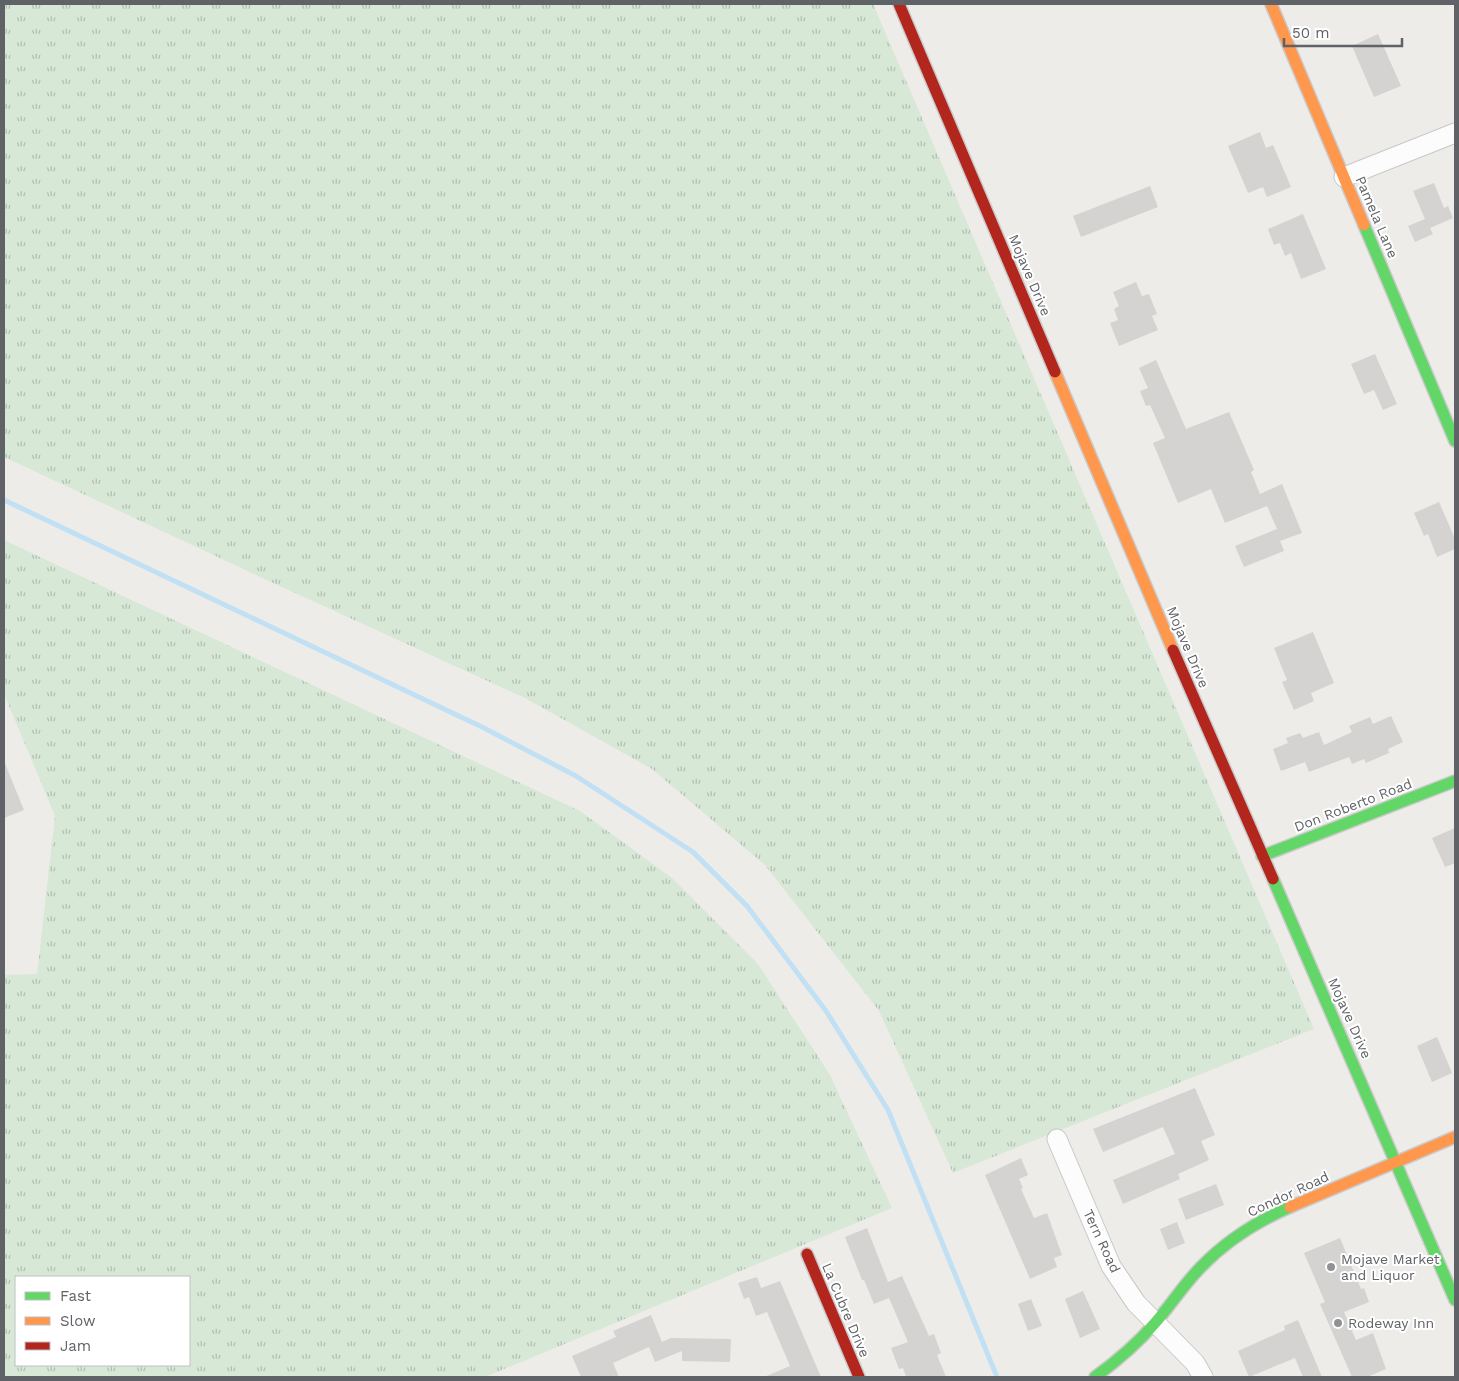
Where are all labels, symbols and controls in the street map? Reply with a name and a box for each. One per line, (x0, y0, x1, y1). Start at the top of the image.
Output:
scale bar (1284, 15, 1402, 47)
text: 50 m (1292, 24, 1329, 42)
street label: Pamela Lane (1353, 174, 1401, 260)
street label: Mojave Drive (1006, 232, 1054, 318)
street label: Mojave Drive (1164, 604, 1212, 690)
street label: Don Roberto Road (1292, 775, 1414, 835)
street label: Mojave Drive (1325, 975, 1375, 1061)
street label: Condor Road (1245, 1168, 1331, 1220)
street label: Tern Road (1080, 1207, 1124, 1275)
place label: Mojave Market and Liquor (1341, 1251, 1440, 1283)
street label: La Cubre Drive (819, 1260, 873, 1360)
marker: Mojave Market and Liquor (1325, 1261, 1337, 1273)
legend (15, 1276, 190, 1366)
text: Fast (60, 1287, 92, 1305)
text: Slow (60, 1312, 96, 1330)
place label: Rodeway Inn (1348, 1315, 1434, 1331)
marker: Rodeway Inn (1332, 1317, 1344, 1329)
text: Jam (60, 1337, 91, 1355)

